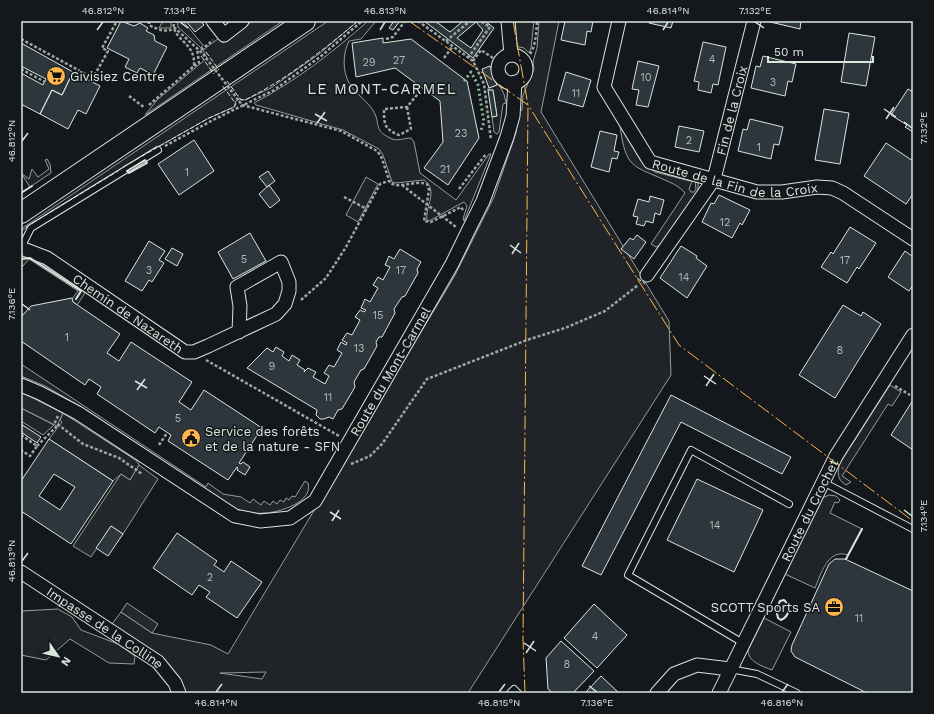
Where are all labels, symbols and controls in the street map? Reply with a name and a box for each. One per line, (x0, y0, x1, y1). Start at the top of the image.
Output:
text: 46.812°N (82, 5, 124, 16)
text: 7.134°E (164, 5, 196, 16)
text: 46.813°N (364, 5, 406, 16)
text: 46.814°N (647, 5, 689, 16)
text: 7.132°E (739, 5, 771, 16)
scale bar (768, 38, 873, 64)
text: 50 m (774, 45, 804, 59)
house number: 4 (709, 53, 716, 66)
house number: 27 (393, 54, 405, 67)
house number: 29 (362, 56, 376, 69)
street label: Fin de la Croix (713, 64, 750, 157)
supermarket icon: Givisiez Centre (45, 65, 67, 87)
place label: Givisiez Centre (70, 69, 165, 84)
house number: 10 (640, 71, 652, 84)
house number: 3 (770, 76, 776, 89)
district label: LE MONT-CARMEL (307, 80, 457, 98)
house number: 11 (572, 87, 580, 100)
text: 7.132°E (918, 112, 929, 144)
text: 46.812°N (6, 120, 17, 162)
house number: 23 (455, 127, 467, 140)
house number: 2 (686, 134, 692, 147)
house number: 1 (757, 141, 761, 154)
street label: Route de la Fin de la Croix (651, 156, 819, 200)
house number: 21 (440, 163, 450, 176)
house number: 1 (185, 166, 189, 179)
house number: 12 (720, 216, 730, 229)
house number: 5 (241, 253, 247, 266)
house number: 17 (840, 254, 850, 267)
house number: 3 (146, 264, 152, 277)
house number: 17 (396, 264, 406, 277)
street label: Chemin de Nazareth (70, 271, 186, 356)
house number: 14 (678, 271, 690, 284)
text: 7.136°E (6, 288, 17, 320)
street label: Route du Mont-Carmel (347, 304, 434, 439)
house number: 15 (373, 309, 383, 322)
house number: 1 (65, 331, 69, 344)
house number: 13 (354, 342, 364, 355)
house number: 8 (837, 344, 844, 357)
house number: 9 (269, 360, 276, 373)
house number: 11 (324, 391, 332, 404)
house number: 5 (175, 412, 181, 425)
place label: Service des forêts et de la nature - SFN (205, 424, 340, 454)
public building icon: Service des forêts et de la nature - SFN (180, 427, 202, 449)
street label: Route du Crochet (778, 456, 842, 564)
text: 7.134°E (918, 500, 929, 532)
house number: 14 (709, 519, 721, 532)
text: 46.813°N (6, 540, 17, 582)
house number: 2 (207, 571, 213, 584)
street label: Impasse de la Colline (44, 584, 167, 671)
office icon: SCOTT Sports SA (823, 596, 845, 618)
place label: SCOTT Sports SA (711, 600, 820, 615)
house number: 11 (855, 612, 863, 625)
house number: 4 (592, 630, 599, 643)
north arrow (38, 636, 78, 676)
text: N (58, 654, 74, 668)
house number: 8 (564, 658, 571, 671)
text: 46.814°N (195, 697, 237, 708)
text: 46.815°N (478, 697, 520, 708)
text: 7.136°E (581, 697, 613, 708)
text: 46.816°N (761, 697, 803, 708)

